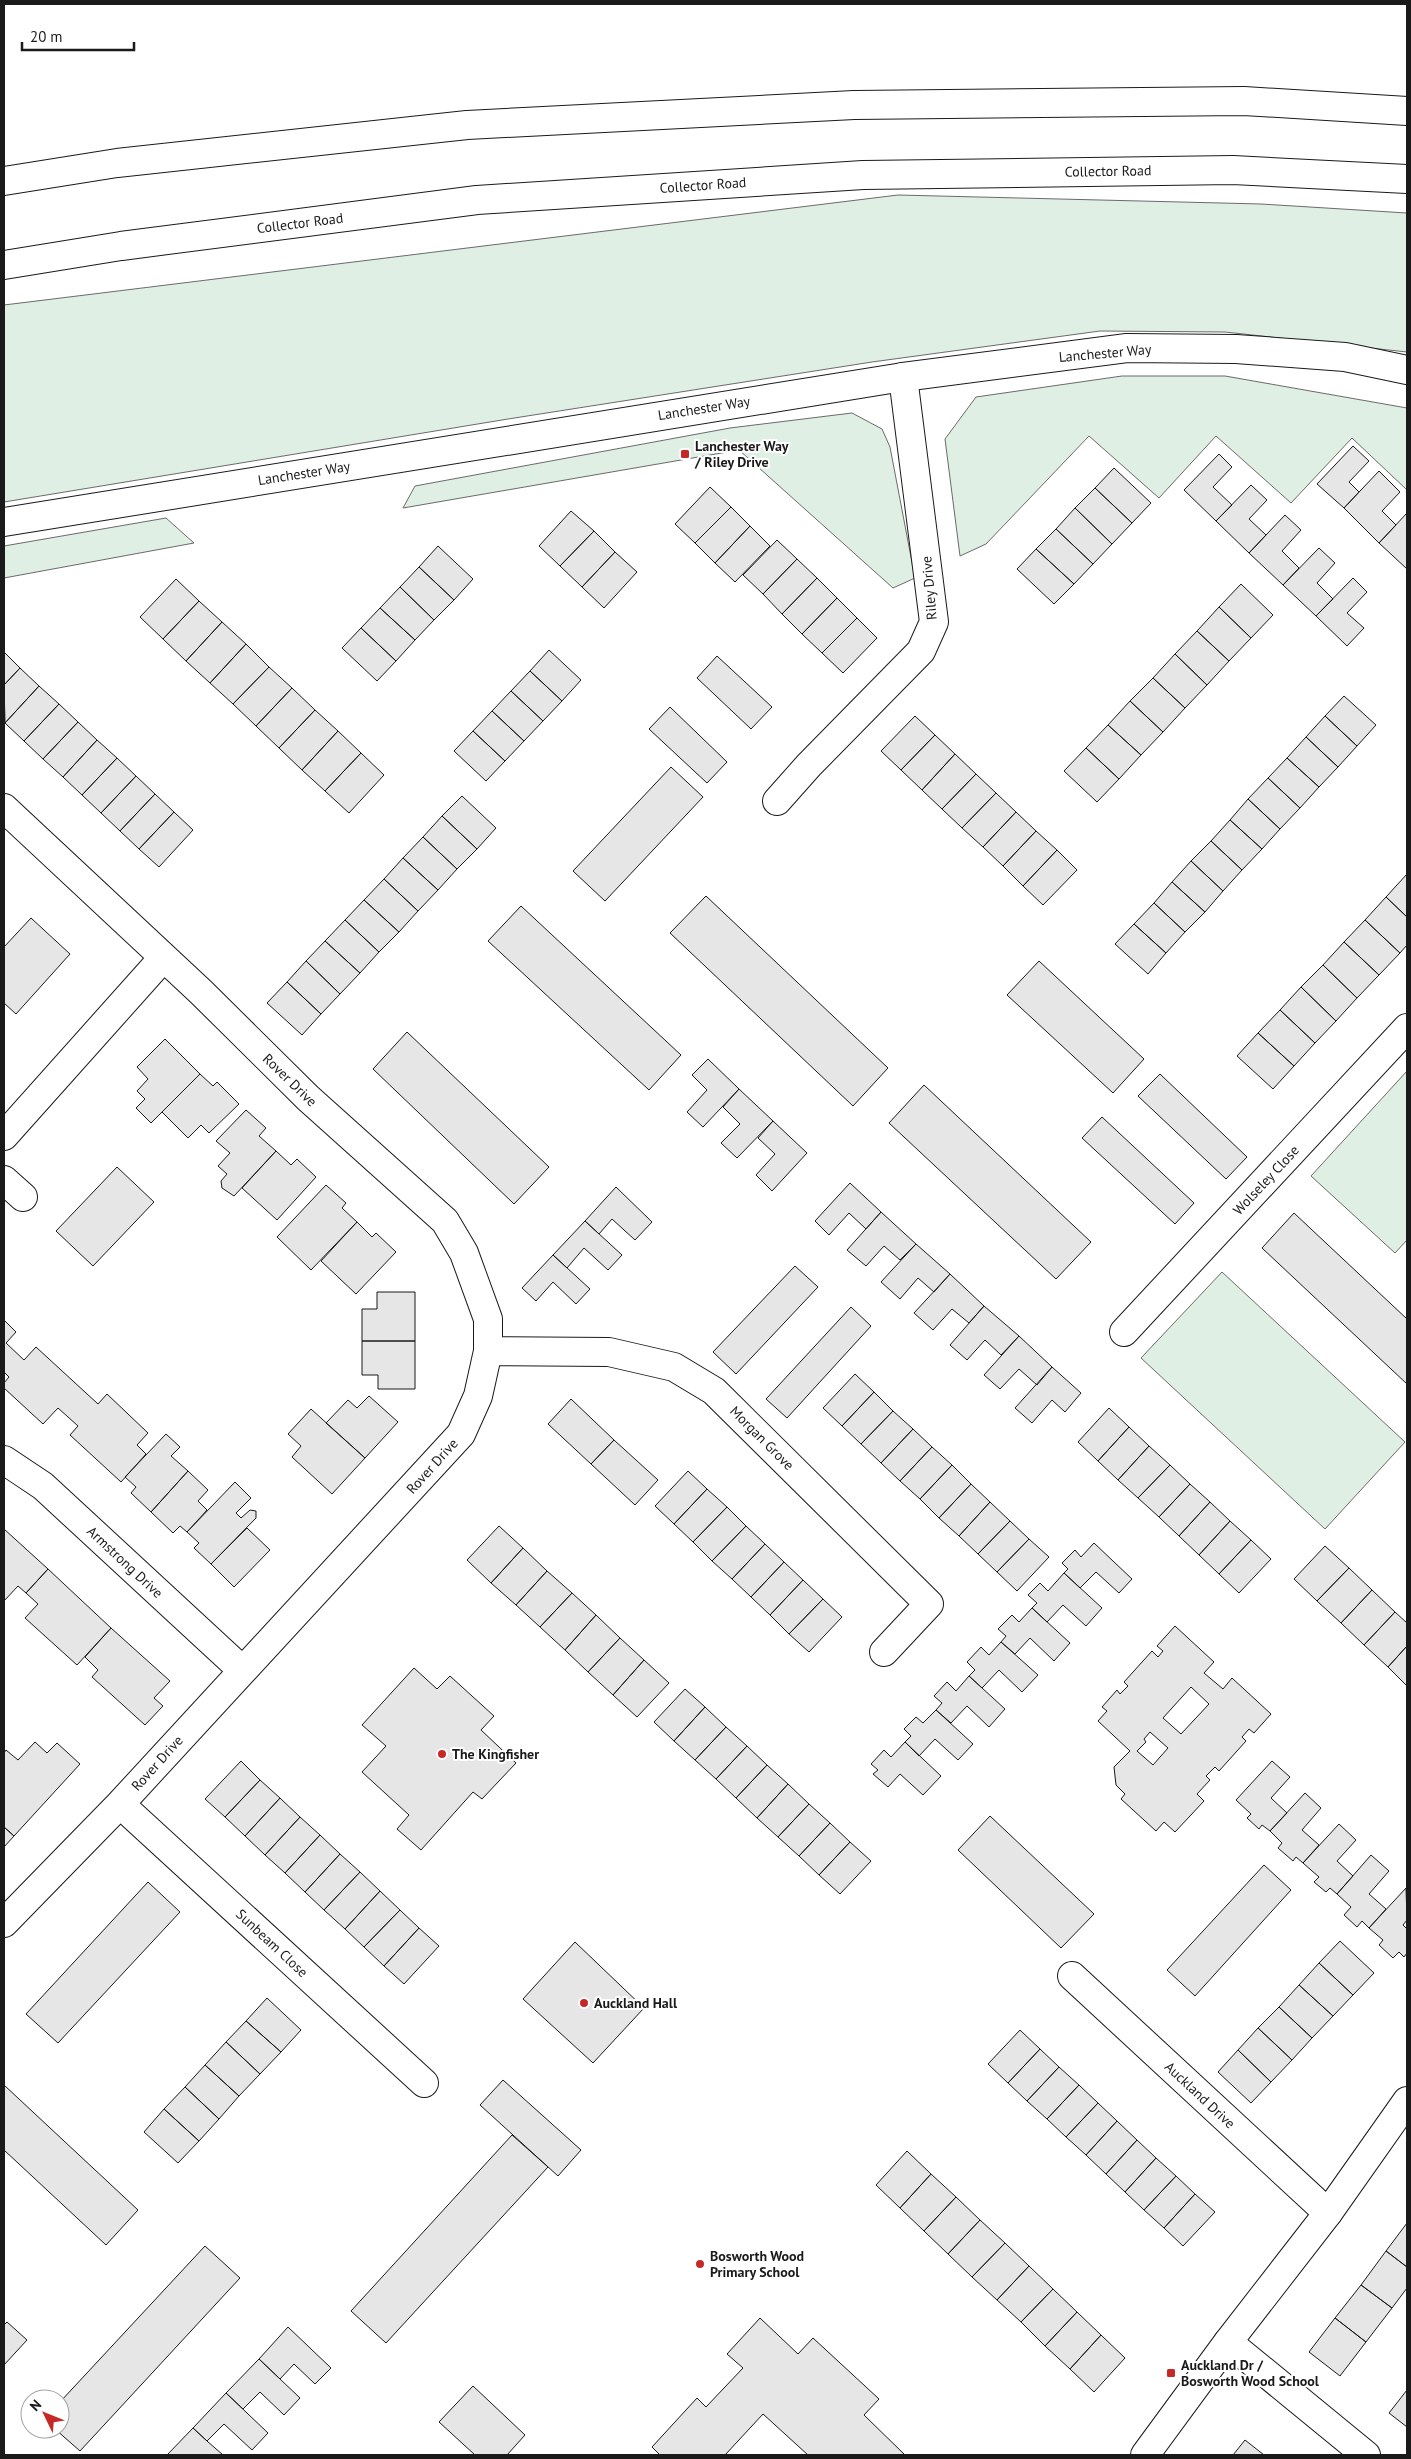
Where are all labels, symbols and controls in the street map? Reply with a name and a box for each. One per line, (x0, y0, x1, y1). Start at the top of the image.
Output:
scale bar (22, 20, 135, 52)
text: 20 m (30, 27, 63, 46)
street label: Collector Road (1064, 161, 1152, 181)
street label: Collector Road (659, 173, 747, 197)
street label: Collector Road (256, 209, 344, 237)
street label: Lanchester Way (1058, 340, 1153, 366)
street label: Lanchester Way (657, 392, 752, 424)
place label: Lanchester Way / Riley Drive (694, 437, 789, 471)
marker: Lanchester Way / Riley Drive (679, 448, 691, 460)
street label: Lanchester Way (257, 457, 352, 489)
street label: Riley Drive (917, 555, 941, 621)
street label: Rover Drive (259, 1050, 321, 1110)
street label: Wolseley Close (1229, 1141, 1303, 1219)
street label: Morgan Grove (726, 1402, 798, 1474)
street label: Rover Drive (402, 1434, 462, 1498)
street label: Armstrong Drive (83, 1522, 167, 1602)
street label: Rover Drive (127, 1731, 187, 1795)
place label: The Kingfisher (452, 1745, 539, 1763)
marker: The Kingfisher (436, 1748, 448, 1760)
street label: Sunbeam Close (232, 1905, 312, 1981)
place label: Auckland Hall (594, 1994, 678, 2012)
marker: Auckland Hall (578, 1997, 590, 2009)
street label: Auckland Drive (1161, 2058, 1239, 2132)
place label: Bosworth Wood Primary School (710, 2247, 804, 2281)
marker: Bosworth Wood Primary School (694, 2258, 706, 2270)
place label: Auckland Dr / Bosworth Wood School (1181, 2356, 1320, 2390)
marker: Auckland Dr / Bosworth Wood School (1165, 2367, 1177, 2379)
north arrow (20, 2389, 70, 2439)
text: N (26, 2396, 45, 2415)

